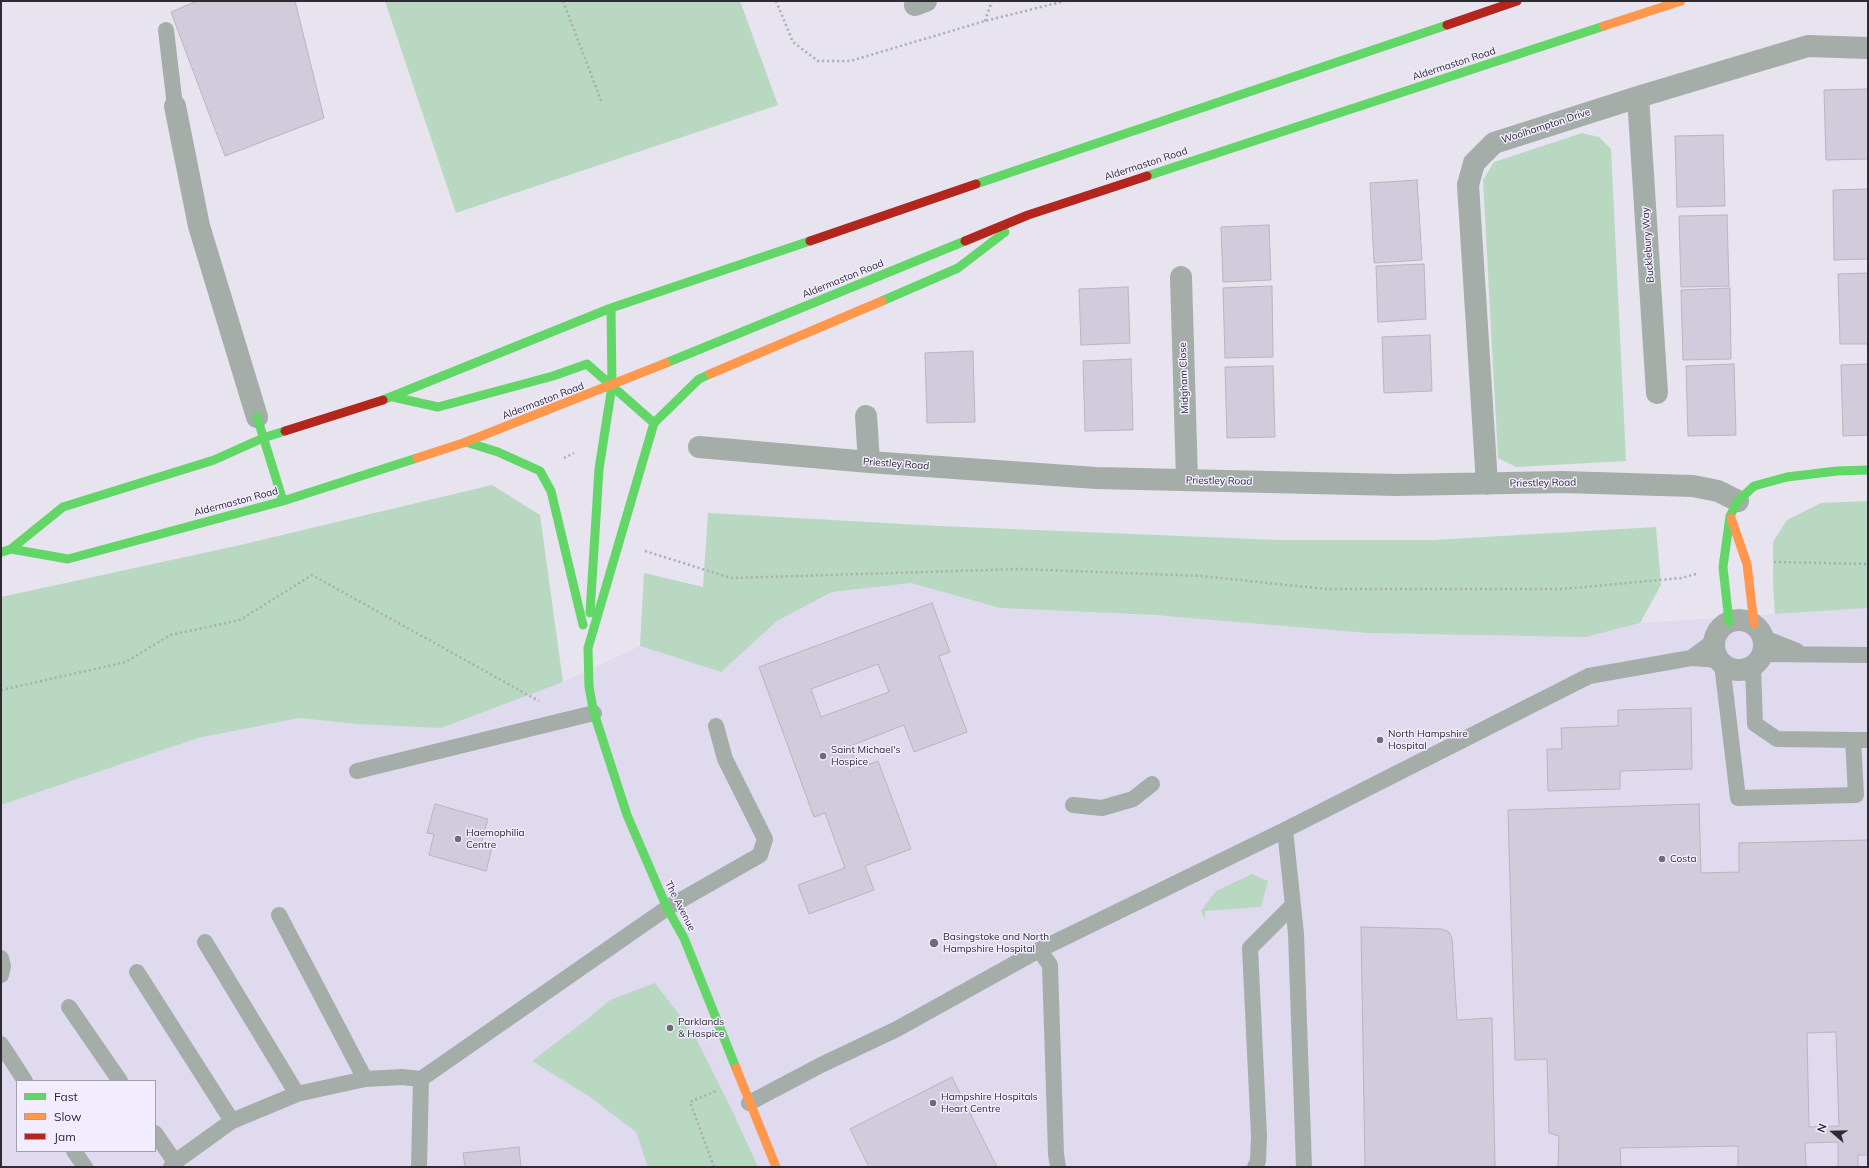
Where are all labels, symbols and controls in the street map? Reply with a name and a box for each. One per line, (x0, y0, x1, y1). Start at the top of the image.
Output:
street label: Aldermaston Road (1411, 45, 1497, 83)
street label: Woolhampton Drive (1500, 106, 1592, 146)
street label: Aldermaston Road (1103, 145, 1189, 183)
street label: Bucklebury Way (1639, 207, 1657, 283)
street label: Aldermaston Road (801, 257, 885, 301)
street label: Midgham Close (1177, 342, 1191, 414)
street label: Aldermaston Road (500, 380, 586, 422)
street label: Priestley Road (862, 456, 930, 472)
street label: Priestley Road (1186, 474, 1252, 488)
street label: Priestley Road (1510, 476, 1576, 490)
street label: Aldermaston Road (193, 485, 279, 519)
place label: North Hampshire Hospital (1388, 728, 1468, 752)
marker: North Hampshire Hospital (1375, 735, 1385, 745)
place label: Saint Michael's Hospice (831, 744, 900, 768)
marker: Saint Michael's Hospice (818, 751, 828, 761)
place label: Haemophilia Centre (466, 827, 525, 850)
marker: Haemophilia Centre (453, 834, 463, 844)
place label: Costa (1670, 853, 1697, 865)
marker: Costa (1657, 854, 1667, 864)
street label: The Avenue (662, 879, 698, 933)
place label: Basingstoke and North Hampshire Hospital (943, 931, 1049, 954)
marker: Basingstoke and North Hampshire Hospital (928, 937, 940, 949)
place label: Parklands & Hospice (678, 1016, 724, 1040)
marker: Parklands & Hospice (665, 1023, 675, 1033)
legend (16, 1080, 156, 1152)
text: Fast (54, 1089, 78, 1104)
place label: Hampshire Hospitals Heart Centre (941, 1091, 1038, 1114)
marker: Hampshire Hospitals Heart Centre (928, 1098, 938, 1108)
text: Slow (54, 1109, 82, 1124)
north arrow (1813, 1112, 1853, 1152)
text: N (1814, 1122, 1830, 1134)
text: Jam (54, 1129, 76, 1144)

